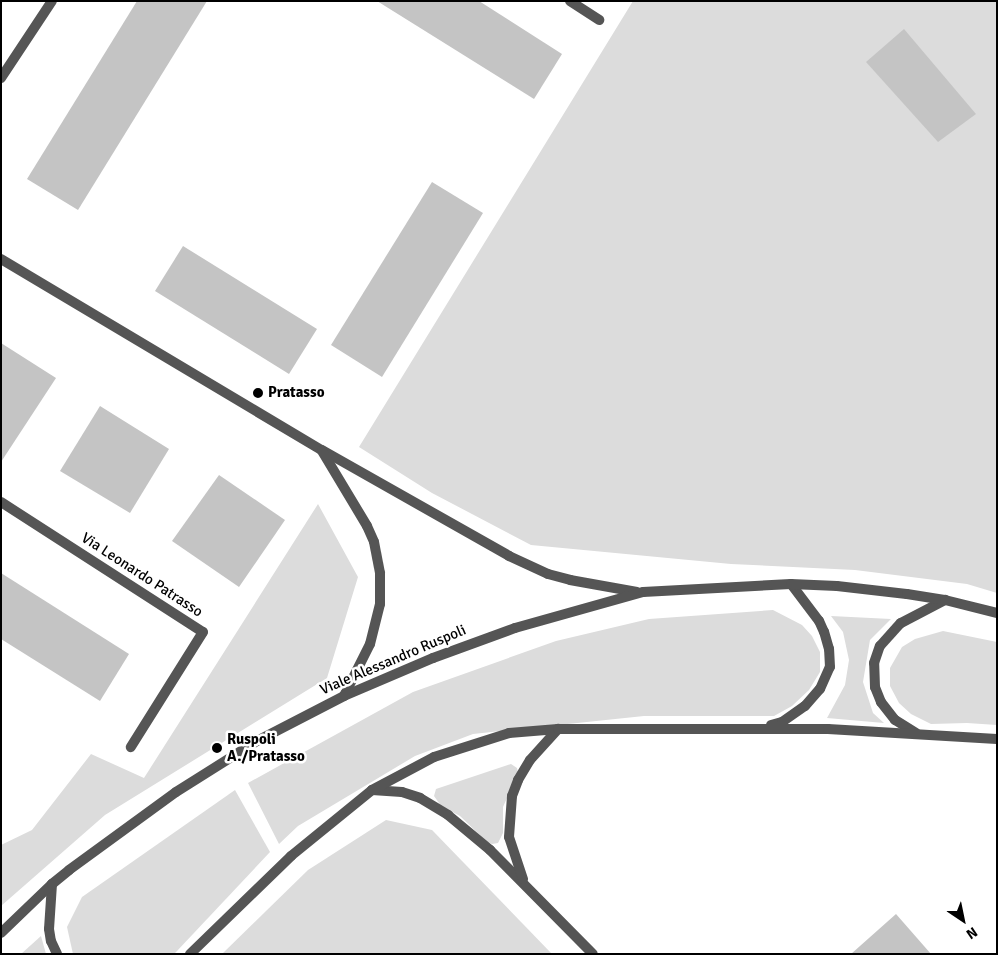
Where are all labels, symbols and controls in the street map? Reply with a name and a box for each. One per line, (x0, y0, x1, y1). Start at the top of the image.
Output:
place label: Pratasso (268, 384, 324, 402)
marker: Pratasso (252, 387, 264, 399)
street label: Via Leonardo Patrasso (78, 529, 206, 621)
street label: Viale Alessandro Ruspoli (317, 621, 469, 699)
place label: Ruspoli A./Pratasso (227, 730, 305, 765)
marker: Ruspoli A./Pratasso (211, 742, 223, 754)
north arrow (938, 895, 988, 945)
text: N (963, 923, 980, 943)

